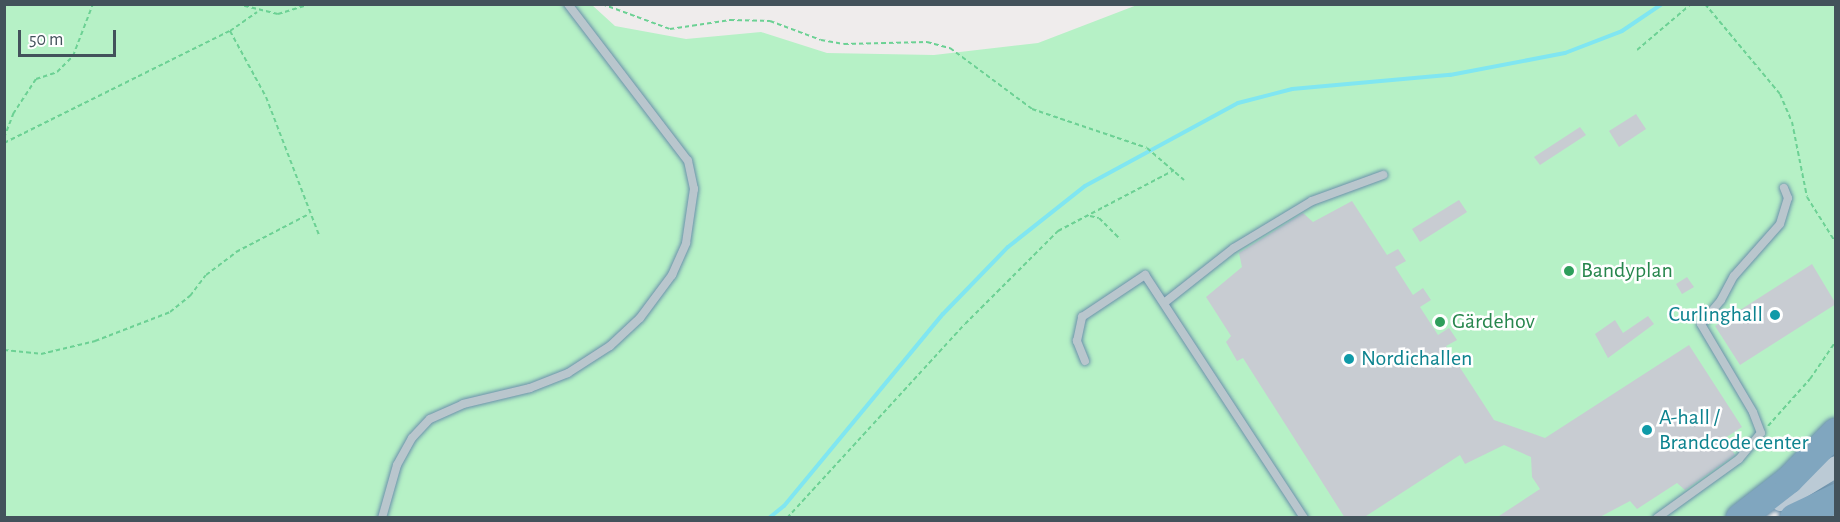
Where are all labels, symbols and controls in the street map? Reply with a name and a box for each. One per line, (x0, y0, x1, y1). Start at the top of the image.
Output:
scale bar (21, 18, 118, 56)
text: 50 m (29, 31, 63, 49)
place label: Bandyplan (1581, 258, 1673, 284)
marker: Bandyplan (1562, 264, 1576, 278)
place label: Curlinghall (1668, 302, 1763, 328)
marker: Curlinghall (1768, 308, 1782, 322)
place label: Gärdehov (1452, 309, 1535, 335)
marker: Gärdehov (1433, 315, 1447, 329)
place label: Nordichallen (1361, 346, 1472, 372)
marker: Nordichallen (1342, 352, 1356, 366)
place label: A-hall / Brandcode center (1659, 404, 1809, 456)
marker: A-hall / Brandcode center (1640, 423, 1654, 437)

